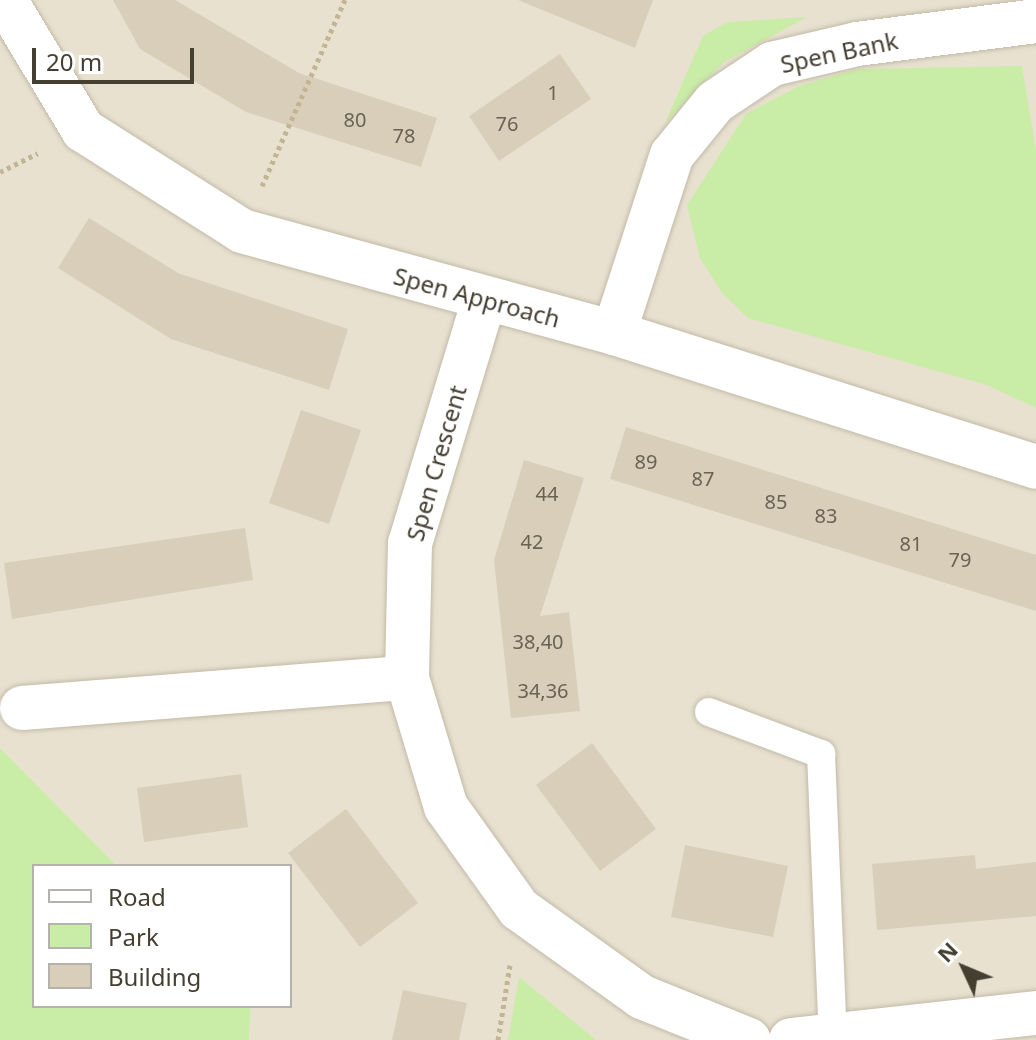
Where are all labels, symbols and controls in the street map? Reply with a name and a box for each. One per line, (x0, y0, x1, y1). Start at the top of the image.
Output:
street label: Spen Bank (778, 26, 900, 78)
scale bar (36, 32, 198, 82)
text: 20 m (46, 45, 102, 78)
house number: 1 (547, 80, 559, 104)
house number: 80 (344, 107, 366, 131)
house number: 76 (496, 111, 518, 135)
house number: 78 (393, 123, 415, 147)
street label: Spen Approach (391, 261, 563, 333)
street label: Spen Crescent (400, 382, 472, 544)
house number: 89 (635, 449, 657, 473)
house number: 87 (692, 466, 714, 490)
house number: 44 (536, 481, 558, 505)
house number: 85 (765, 489, 787, 513)
house number: 83 (815, 503, 837, 527)
house number: 42 (521, 529, 543, 553)
house number: 81 (900, 531, 922, 555)
house number: 79 (949, 547, 971, 571)
house number: 38,40 (512, 629, 564, 653)
house number: 34,36 (517, 678, 569, 702)
legend (32, 864, 292, 1008)
text: Road (108, 880, 166, 913)
text: Park (108, 920, 159, 953)
north arrow (924, 928, 1004, 1008)
text: N (930, 934, 964, 968)
text: Building (108, 960, 201, 993)

